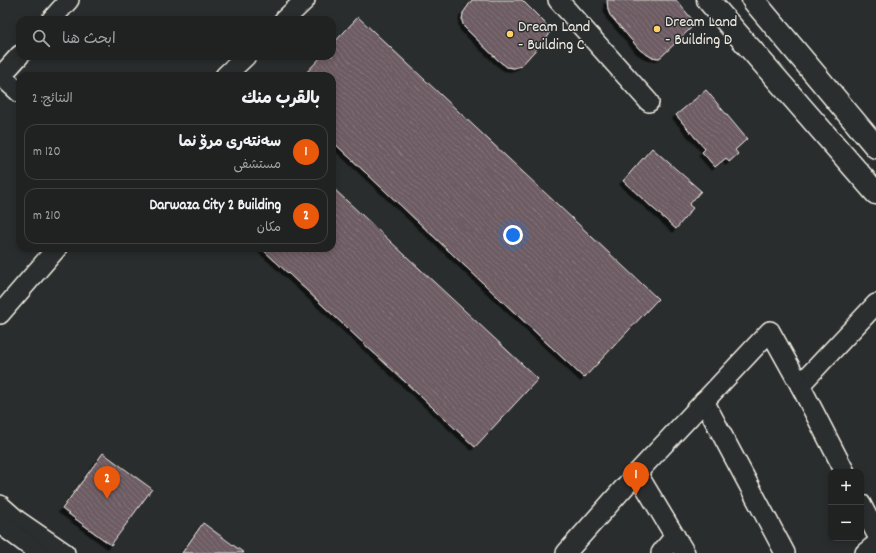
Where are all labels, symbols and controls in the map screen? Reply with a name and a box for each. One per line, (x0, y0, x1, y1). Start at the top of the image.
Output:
place label: Dream Land - Building D (665, 11, 737, 52)
search box (16, 16, 336, 60)
place label: Dream Land - Building C (518, 16, 590, 57)
marker: Dream Land - Building D (652, 24, 662, 34)
icon: search (30, 27, 52, 49)
text: ابحث هنا (62, 29, 116, 51)
marker: Dream Land - Building C (505, 29, 515, 39)
text: بالقرب منك (242, 88, 320, 112)
text: النتائج: 2 (32, 90, 73, 109)
text: سەنتەرى مرۆ نما (179, 132, 281, 154)
text: 120 m (33, 143, 61, 162)
text: 1 (305, 143, 307, 162)
text: مستشفى (233, 156, 281, 175)
text: Darwaza City 2 Building (149, 195, 281, 217)
text: 210 m (33, 207, 61, 226)
text: 2 (303, 207, 309, 226)
text: مكان (257, 219, 281, 238)
your location (503, 225, 523, 245)
pin: 1 (623, 462, 649, 495)
pin: 2 (94, 466, 120, 499)
map controls (828, 469, 864, 541)
button: + (828, 469, 864, 505)
button: − (828, 505, 864, 541)

